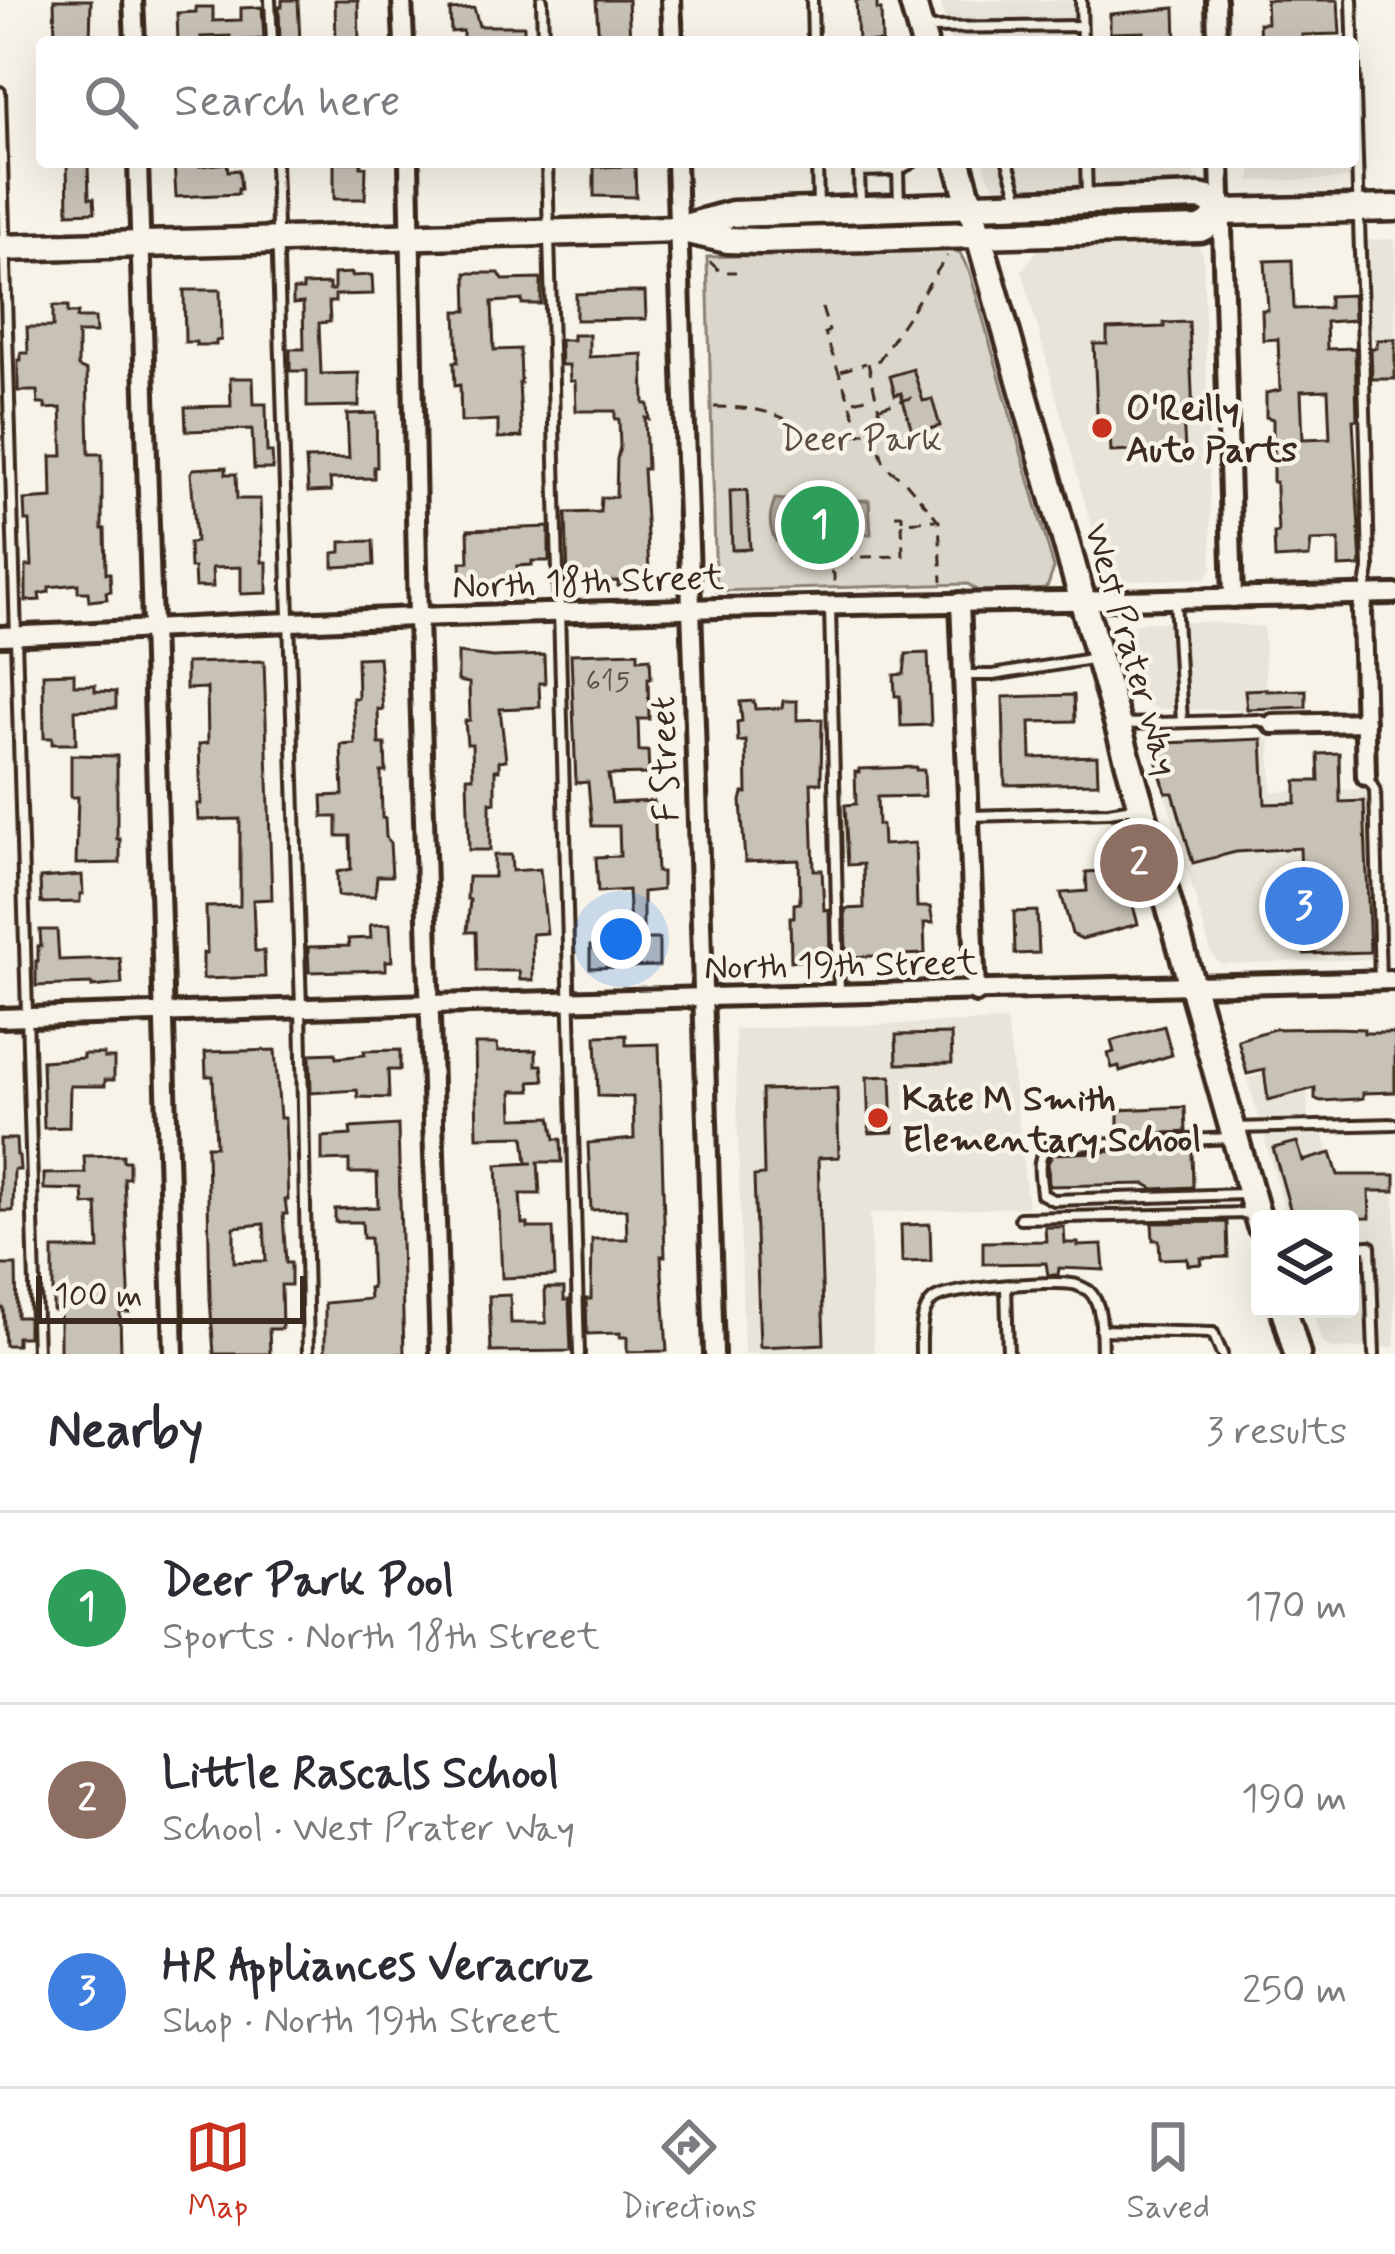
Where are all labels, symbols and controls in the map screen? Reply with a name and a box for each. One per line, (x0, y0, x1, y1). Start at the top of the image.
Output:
search box (36, 36, 1359, 168)
icon: search (78, 69, 144, 135)
text: Search here (174, 73, 401, 132)
place label: O'Reilly Auto Parts (1126, 387, 1297, 475)
marker: O'Reilly Auto Parts (1089, 415, 1115, 441)
park label: Deer Park (780, 417, 942, 464)
pin: 1 (781, 480, 859, 570)
street label: West Prater Way (1071, 518, 1188, 782)
street label: North 18th Street (451, 555, 725, 612)
house number: 615 (586, 662, 630, 701)
street label: F Street (641, 695, 692, 823)
pin: 2 (1100, 818, 1178, 908)
pin: 3 (1265, 861, 1343, 951)
your location (591, 909, 651, 969)
street label: North 19th Street (704, 941, 978, 992)
place label: Kate M Smith Elementary School (902, 1077, 1201, 1165)
marker: Kate M Smith Elementary School (865, 1105, 891, 1131)
map controls (1251, 1210, 1359, 1318)
button: layers (1251, 1210, 1359, 1318)
scale bar (36, 1270, 306, 1323)
text: 100 m (54, 1275, 143, 1319)
text: Nearby (48, 1399, 203, 1465)
text: 3 results (1206, 1407, 1347, 1458)
text: Deer Park Pool (162, 1553, 454, 1612)
text: 1 (78, 1582, 96, 1633)
text: 170 m (1245, 1582, 1347, 1633)
text: Sports · North 18th Street (162, 1612, 600, 1663)
text: Little Rascals School (162, 1745, 559, 1804)
text: 2 (77, 1774, 97, 1825)
text: 190 m (1241, 1774, 1347, 1825)
text: School · West Prater Way (162, 1804, 575, 1855)
text: HR Appliances Veracruz (162, 1937, 593, 1996)
text: 3 (78, 1966, 96, 2017)
text: 250 m (1242, 1966, 1347, 2017)
text: Shop · North 19th Street (162, 1996, 560, 2047)
tab: Map (185, 2114, 251, 2230)
tab: Directions (621, 2114, 757, 2230)
tab: Saved (1127, 2114, 1210, 2230)

